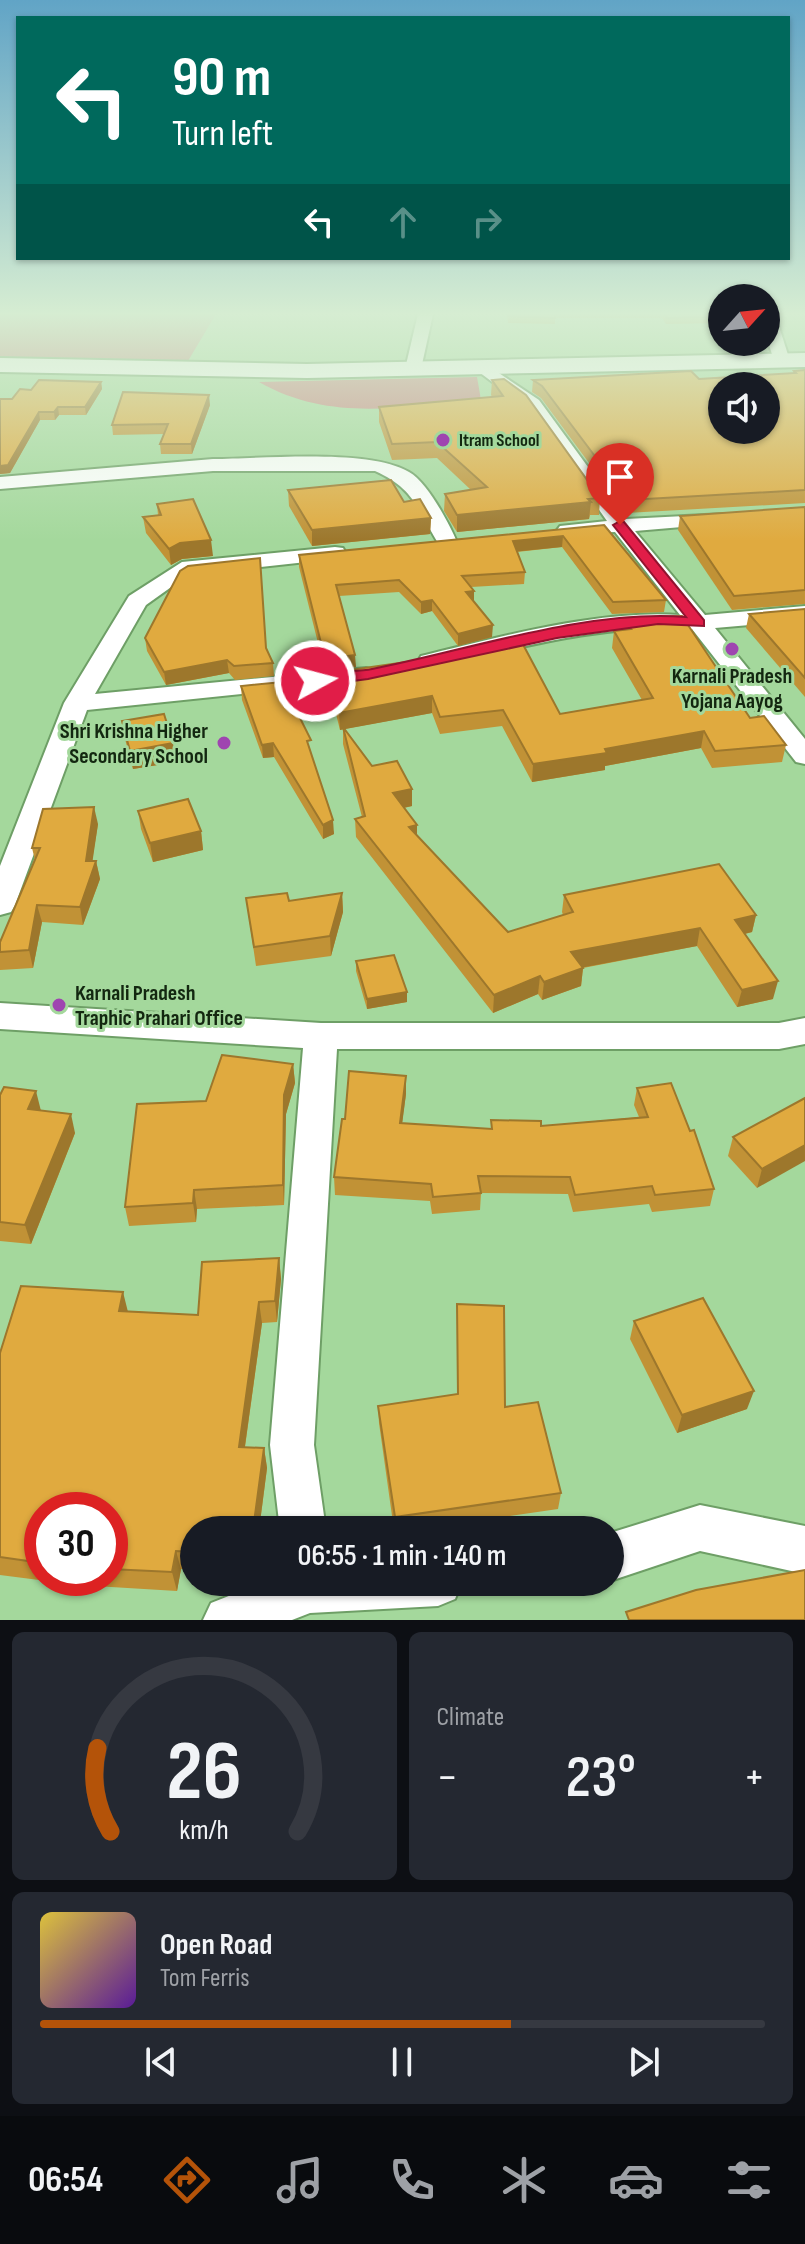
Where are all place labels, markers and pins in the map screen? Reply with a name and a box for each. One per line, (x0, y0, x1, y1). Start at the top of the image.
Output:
place label: Itram School (459, 430, 539, 451)
marker: Itram School (434, 431, 452, 449)
pin (586, 443, 654, 525)
marker: Karnali Pradesh Yojana Aayog (723, 640, 741, 658)
place label: Karnali Pradesh Yojana Aayog (672, 663, 792, 715)
place label: Shri Krishna Higher Secondary School (60, 718, 208, 770)
marker: Shri Krishna Higher Secondary School (215, 734, 233, 752)
place label: Karnali Pradesh Traphic Prahari Office (75, 980, 243, 1032)
marker: Karnali Pradesh Traphic Prahari Office (50, 996, 68, 1014)

